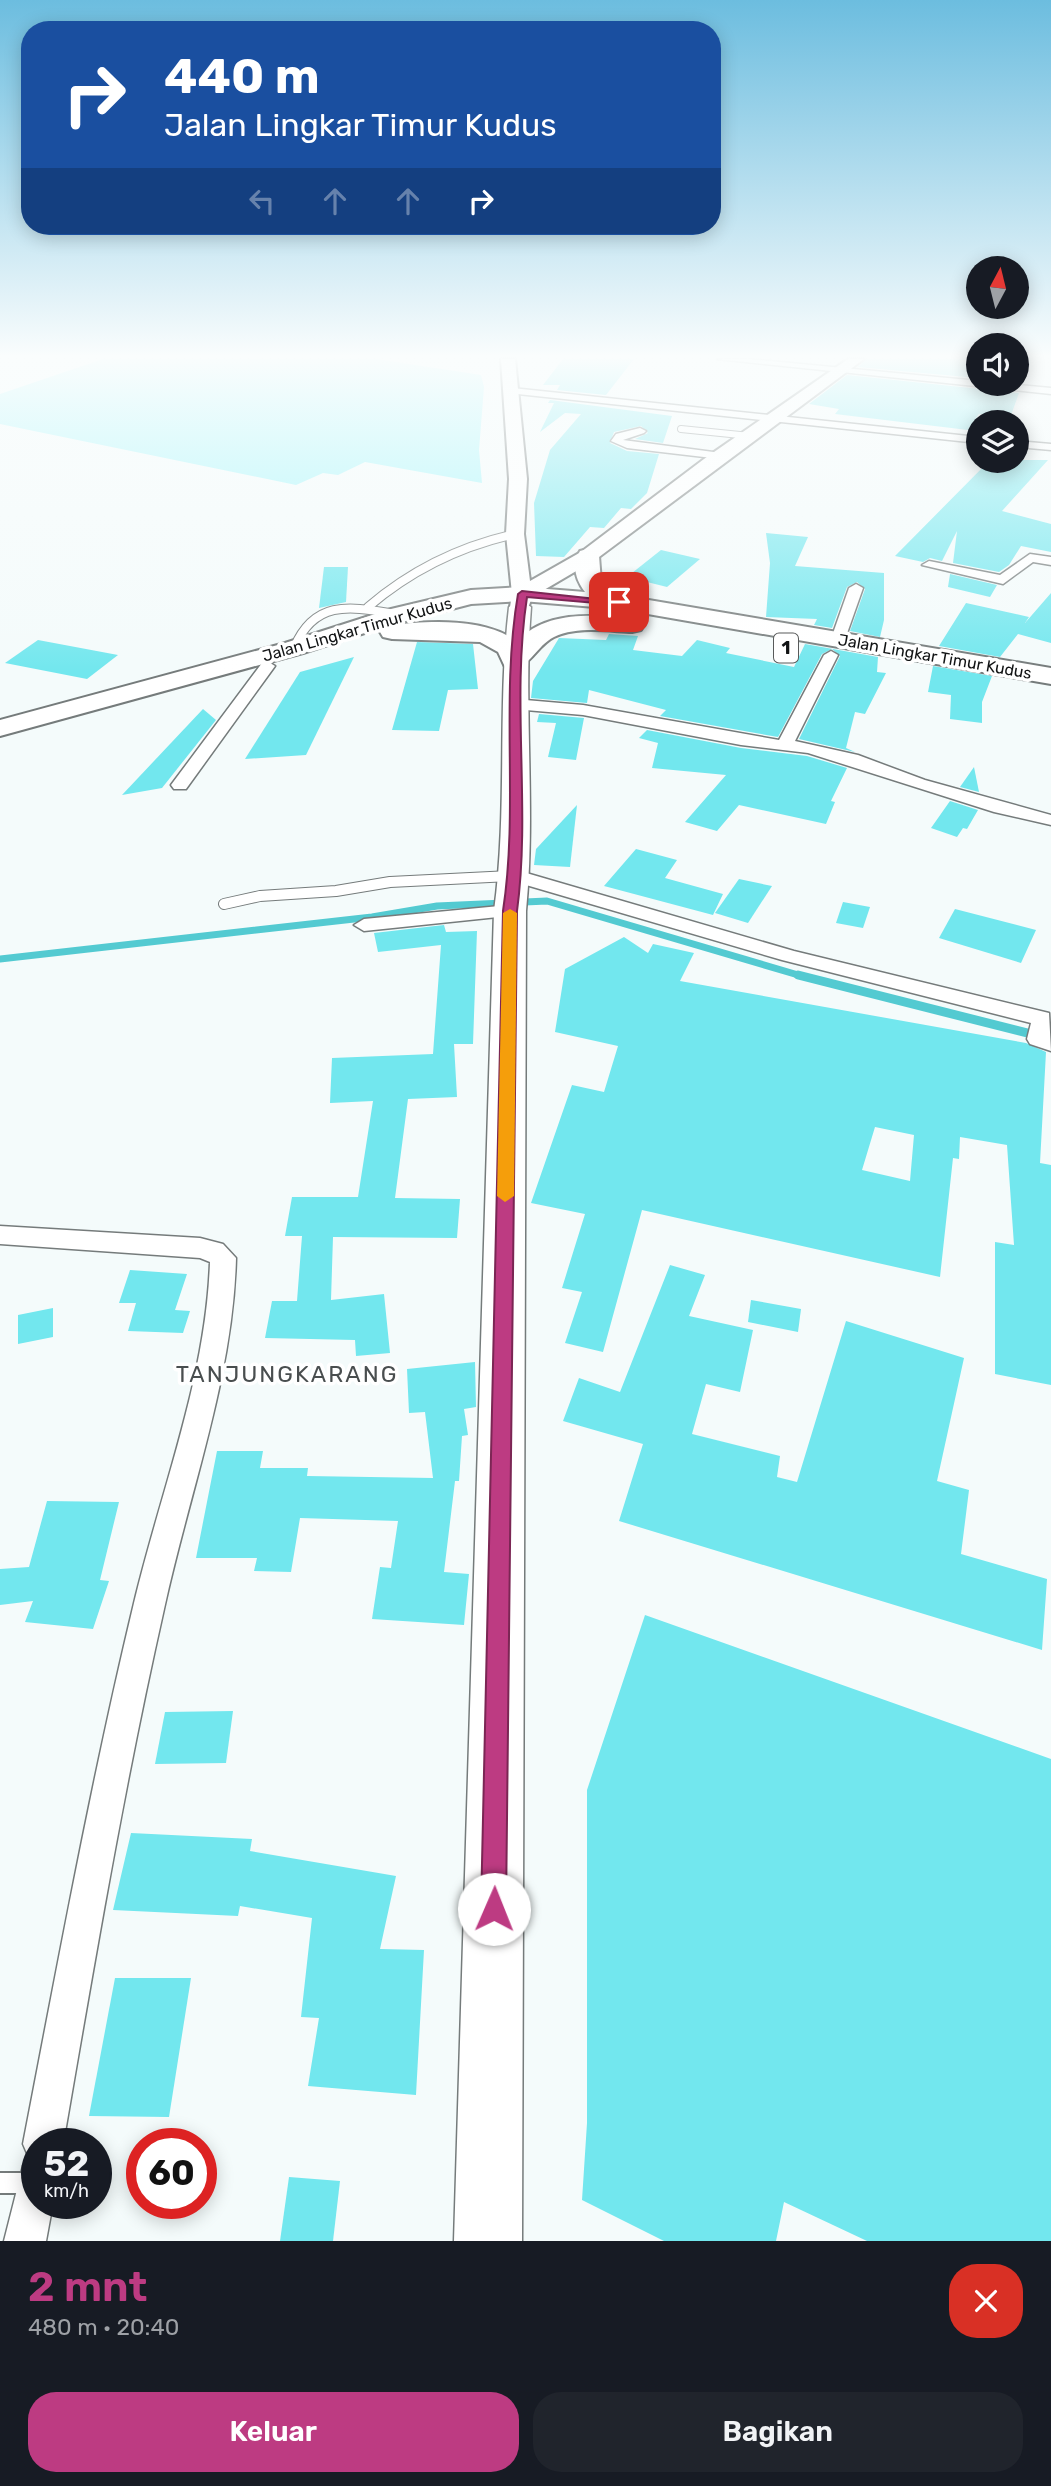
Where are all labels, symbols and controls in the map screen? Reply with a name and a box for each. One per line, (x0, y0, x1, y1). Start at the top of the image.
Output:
text: 440 m (164, 47, 320, 105)
icon: right (49, 49, 140, 140)
text: Jalan Lingkar Timur Kudus (164, 106, 557, 144)
icon: left (243, 182, 281, 220)
icon: ahead (316, 182, 354, 220)
icon: ahead (389, 182, 427, 220)
icon: right (462, 182, 500, 220)
north arrow (966, 256, 1029, 318)
map controls (966, 256, 1029, 473)
button: sound (966, 333, 1029, 396)
button: layers (966, 410, 1029, 473)
pin (589, 572, 649, 632)
icon: arrive (600, 583, 638, 621)
street label: Jalan Lingkar Timur Kudus (260, 593, 454, 666)
street label: Jalan Lingkar Timur Kudus (837, 630, 1033, 683)
road number: 1 (774, 634, 798, 662)
district label: TANJUNGKARANG (176, 1360, 398, 1388)
position arrow (457, 1872, 531, 1946)
speed limit sign: 60 (126, 2128, 217, 2219)
text: 52 (44, 2143, 89, 2185)
text: km/h (44, 2180, 89, 2202)
text: 2 mnt (28, 2262, 147, 2312)
button: close (949, 2264, 1023, 2338)
text: 480 m · 20:40 (28, 2313, 179, 2341)
button: Keluar (28, 2392, 519, 2472)
button: Bagikan (533, 2392, 1023, 2472)

